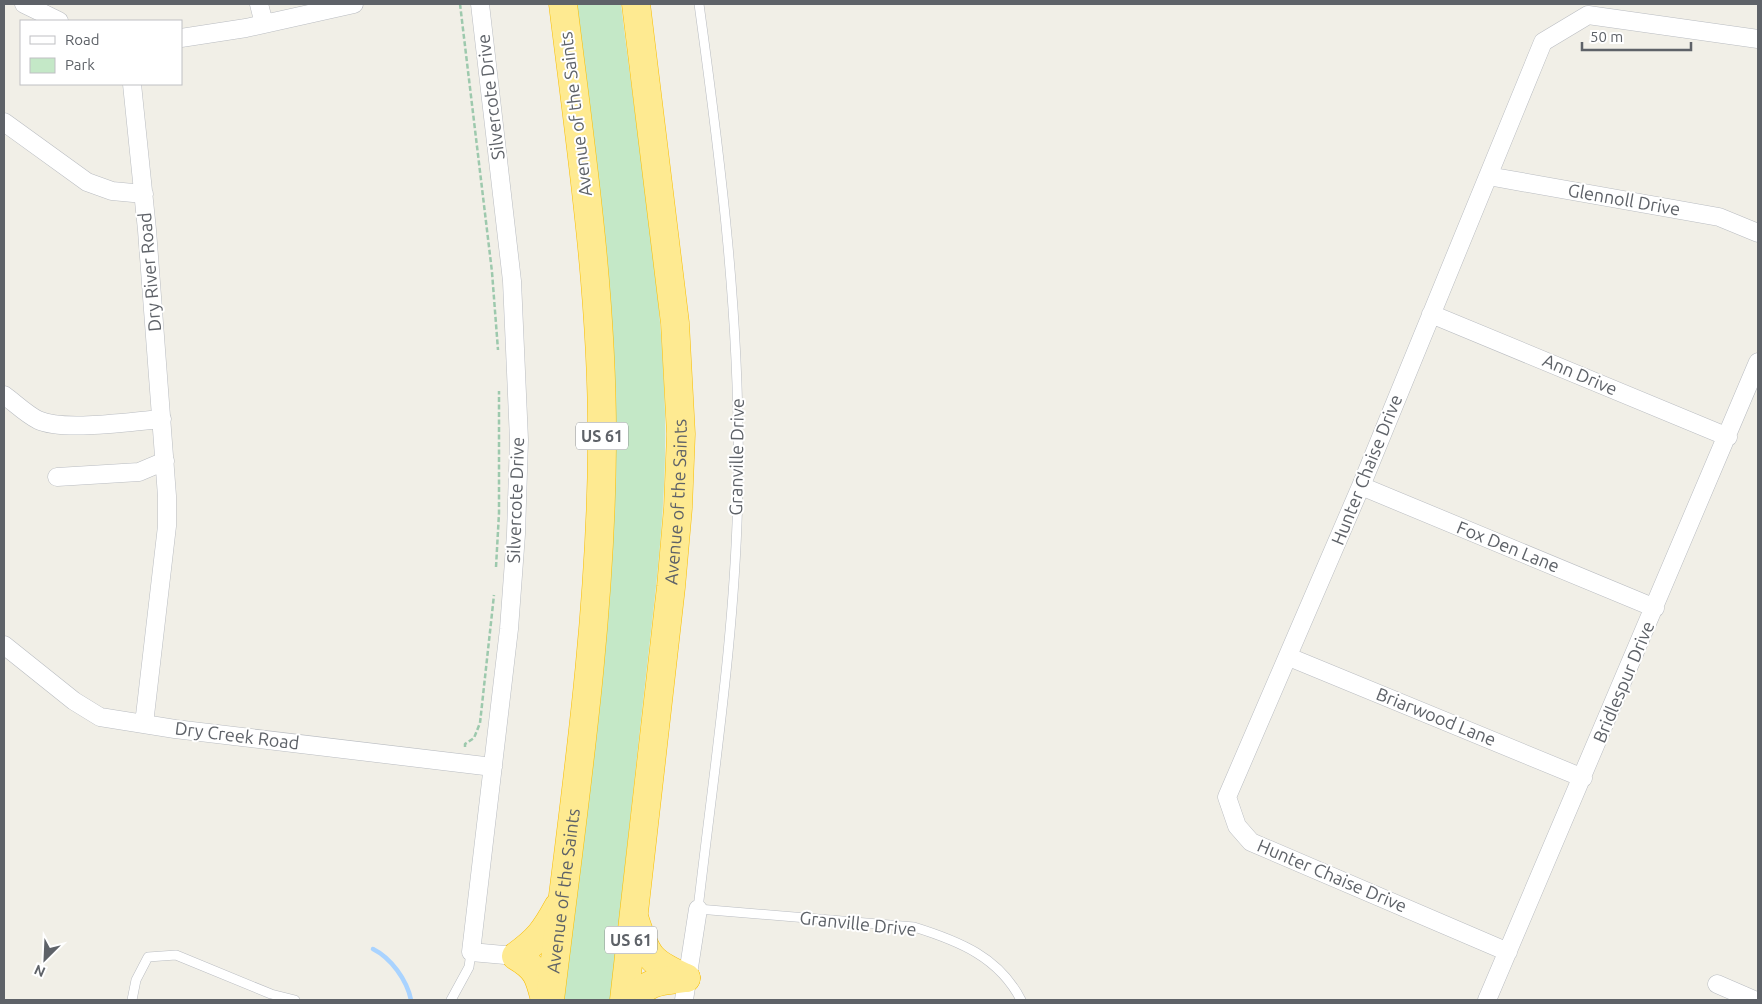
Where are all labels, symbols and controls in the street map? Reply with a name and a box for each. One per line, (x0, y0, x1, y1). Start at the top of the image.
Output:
legend (20, 20, 182, 85)
scale bar (1582, 20, 1691, 52)
text: 50 m (1590, 28, 1623, 45)
street label: Avenue of the Saints (555, 30, 595, 198)
text: Road (65, 31, 100, 48)
street label: Silvercote Drive (472, 33, 508, 161)
text: Park (65, 56, 95, 73)
street label: Glennoll Drive (1566, 179, 1682, 219)
street label: Dry River Road (134, 212, 164, 332)
street label: Ann Drive (1540, 349, 1621, 399)
street label: Hunter Chaise Drive (1327, 392, 1405, 548)
street label: Granville Drive (725, 398, 747, 516)
street label: Avenue of the Saints (660, 418, 690, 585)
road number: US 61 (576, 422, 628, 450)
street label: Silvercote Drive (503, 436, 527, 564)
street label: Fox Den Lane (1454, 516, 1563, 576)
street label: Bridlespur Drive (1588, 618, 1658, 745)
street label: Briarwood Lane (1374, 683, 1499, 749)
street label: Dry Creek Road (174, 717, 300, 753)
street label: Avenue of the Saints (542, 807, 583, 974)
street label: Hunter Chaise Drive (1255, 835, 1410, 916)
street label: Granville Drive (799, 907, 918, 939)
road number: US 61 (605, 926, 657, 954)
north arrow (20, 934, 70, 984)
text: N (32, 961, 48, 980)

